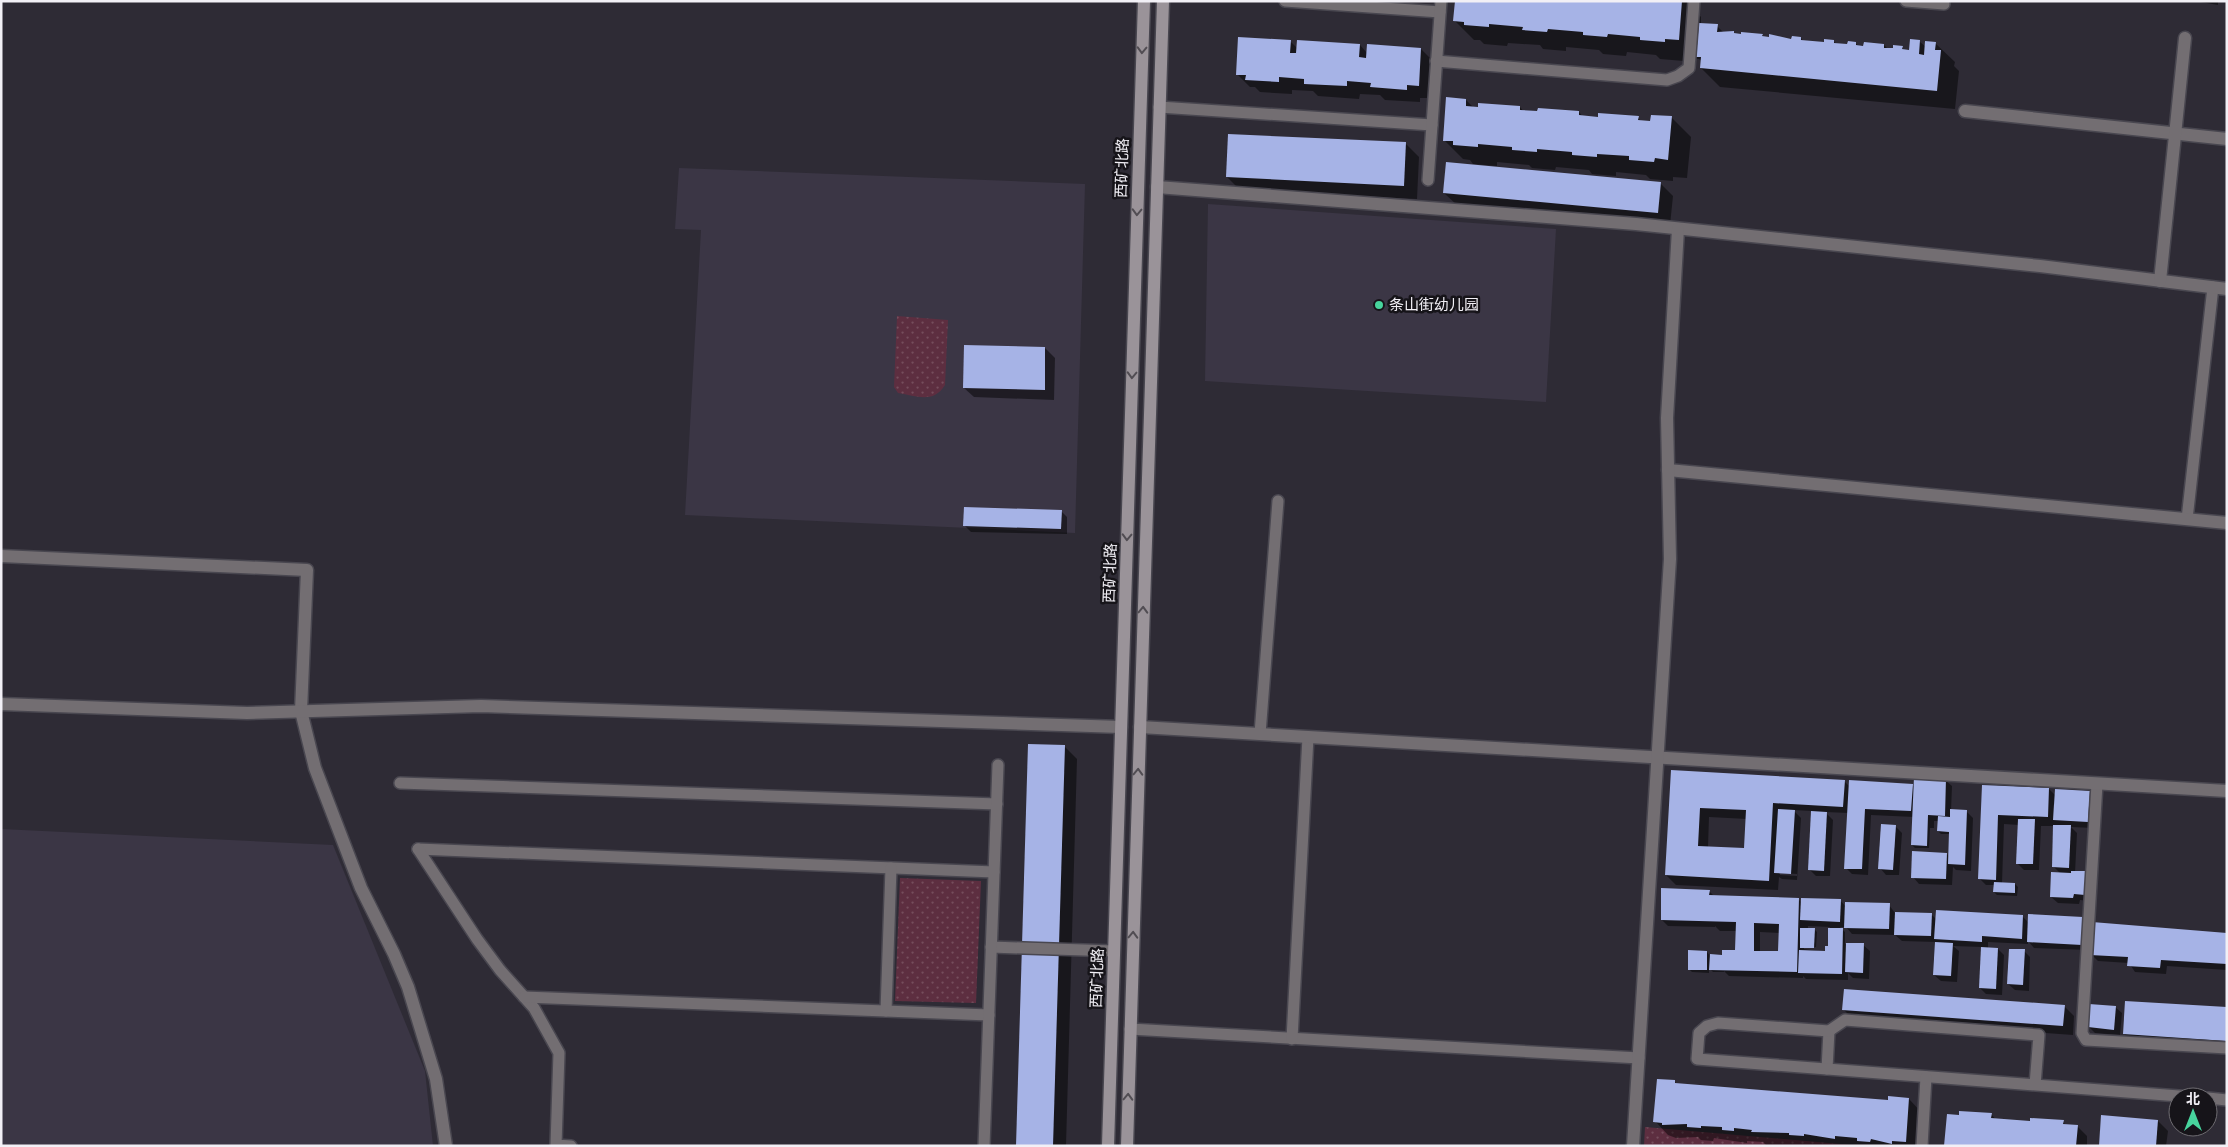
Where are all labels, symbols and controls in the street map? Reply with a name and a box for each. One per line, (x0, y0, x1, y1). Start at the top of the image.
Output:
one-way arrow (1137, 46, 1148, 54)
street label: 西矿北路 (1111, 138, 1133, 198)
one-way arrow (1132, 209, 1143, 217)
place label: 条山街幼儿园 (1389, 295, 1479, 315)
marker: 条山街幼儿园 (1373, 299, 1385, 311)
one-way arrow (1127, 372, 1137, 379)
one-way arrow (1122, 534, 1132, 541)
street label: 西矿北路 (1099, 543, 1121, 603)
one-way arrow (1138, 606, 1149, 614)
one-way arrow (1133, 768, 1144, 776)
one-way arrow (1128, 930, 1139, 938)
street label: 西矿北路 (1086, 948, 1108, 1008)
north arrow (2168, 1087, 2218, 1137)
text: 北 (2186, 1090, 2200, 1109)
one-way arrow (1123, 1093, 1134, 1101)

